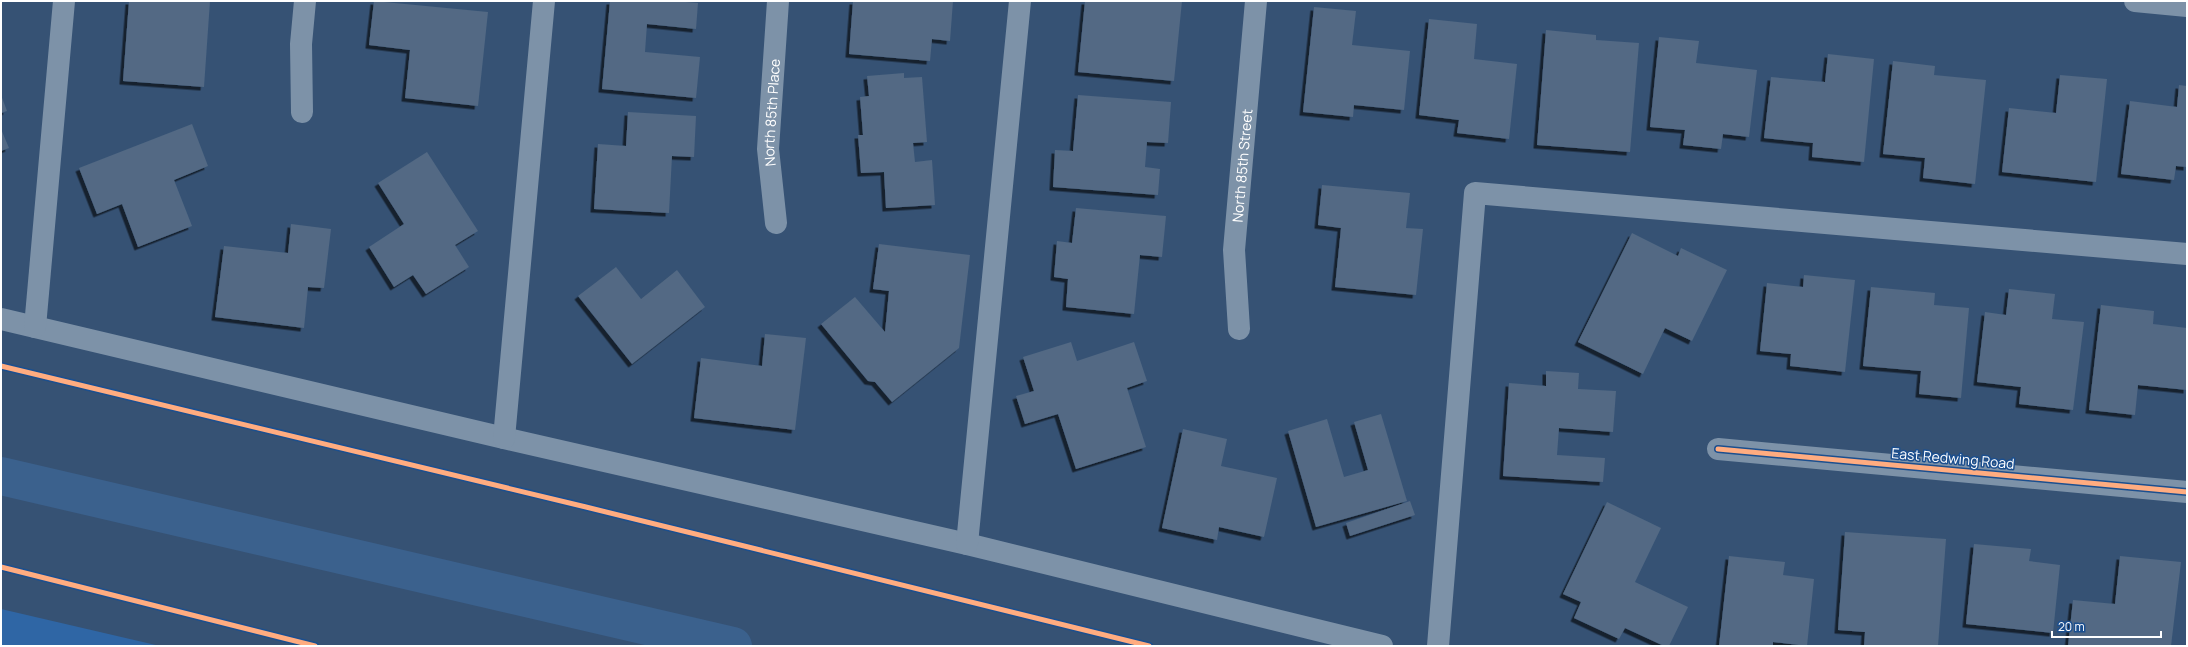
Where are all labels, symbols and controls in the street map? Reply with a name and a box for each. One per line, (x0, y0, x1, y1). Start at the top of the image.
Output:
street label: North 85th Place (759, 58, 784, 167)
street label: North 85th Street (1227, 108, 1256, 223)
street label: East Redwing Road (1891, 443, 2015, 473)
scale bar (2052, 613, 2161, 639)
text: 20 m (2058, 618, 2085, 635)

